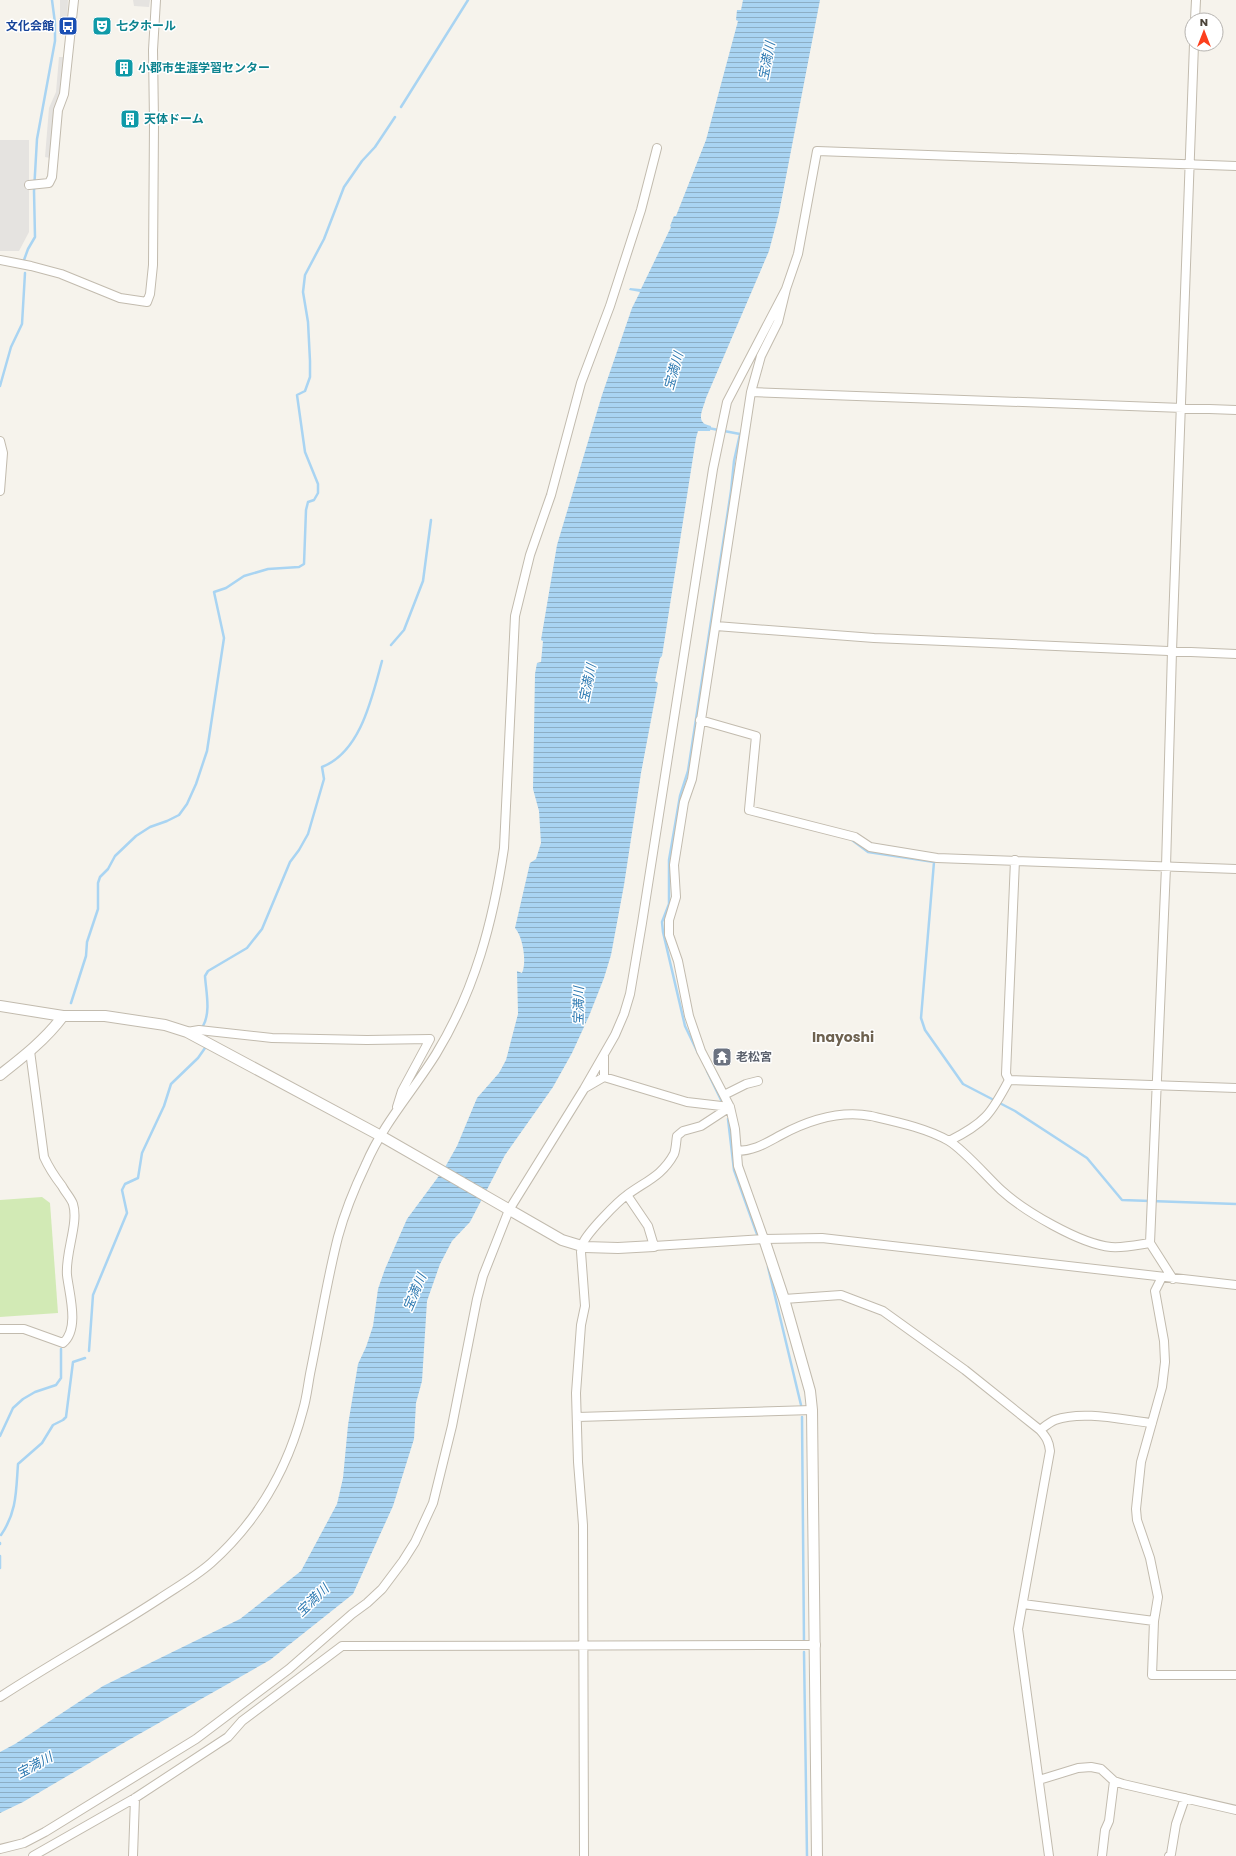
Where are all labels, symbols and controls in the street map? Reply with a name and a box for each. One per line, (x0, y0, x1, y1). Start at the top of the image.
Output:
north arrow (1184, 12, 1224, 52)
text: N (1200, 14, 1208, 30)
bus stop icon: 文化会館 (57, 15, 79, 37)
theatre icon: 七夕ホール (91, 15, 113, 37)
place label: 文化会館 (6, 17, 54, 34)
place label: 七夕ホール (116, 17, 176, 34)
water label: 宝満川 (753, 38, 780, 82)
building icon: 小郡市生涯学習センター (113, 57, 135, 79)
place label: 小郡市生涯学習センター (138, 59, 270, 76)
building icon: 天体ドーム (119, 108, 141, 130)
place label: 天体ドーム (144, 110, 204, 127)
water label: 宝満川 (659, 348, 689, 393)
water label: 宝満川 (574, 660, 601, 704)
water label: 宝満川 (569, 984, 588, 1026)
district label: Inayoshi (812, 1027, 874, 1047)
temple icon: 老松宮 (711, 1046, 733, 1068)
place label: 老松宮 (736, 1048, 772, 1065)
water label: 宝満川 (398, 1269, 432, 1314)
water label: 宝満川 (292, 1579, 334, 1621)
water label: 宝満川 (13, 1747, 58, 1783)

